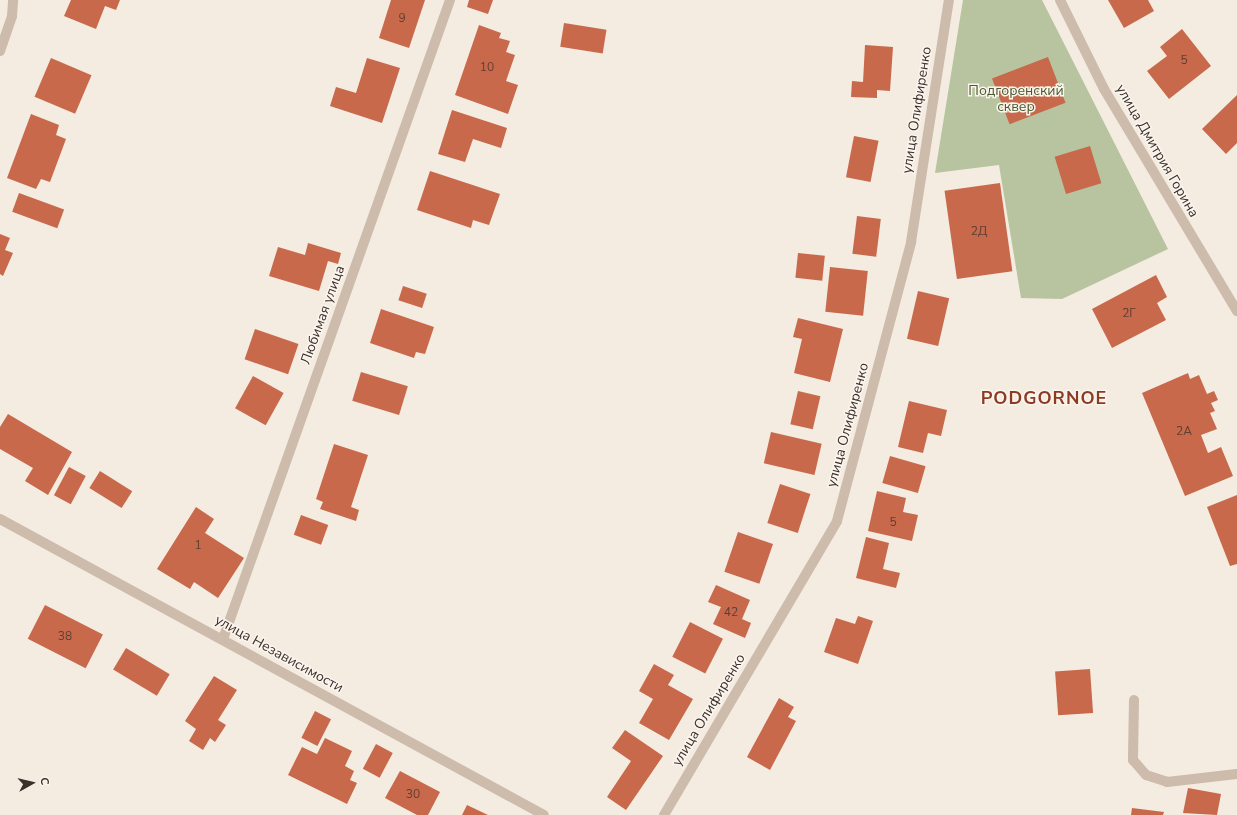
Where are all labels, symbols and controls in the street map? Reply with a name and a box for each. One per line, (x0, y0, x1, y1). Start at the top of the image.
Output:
house number: 9 (398, 12, 406, 26)
street label: улица Олифиренко (899, 45, 935, 175)
house number: 5 (1180, 54, 1188, 68)
house number: 10 (480, 61, 494, 75)
street label: улица Дмитрия Горина (1112, 81, 1202, 221)
park label: Подгоренский сквер (968, 83, 1064, 116)
house number: 2Д (971, 225, 987, 239)
street label: Любимая улица (297, 263, 349, 367)
house number: 2Г (1122, 307, 1136, 321)
street label: улица Олифиренко (823, 361, 873, 489)
district label: PODGORNOE (981, 387, 1107, 409)
house number: 2А (1176, 425, 1192, 439)
house number: 5 (889, 516, 897, 530)
house number: 1 (194, 539, 202, 553)
house number: 42 (724, 606, 738, 620)
street label: улица Независимости (212, 612, 346, 696)
house number: 38 (58, 630, 72, 644)
street label: улица Олифиренко (669, 651, 749, 769)
north arrow (12, 763, 52, 803)
text: С (36, 777, 52, 786)
house number: 30 (406, 788, 420, 802)

